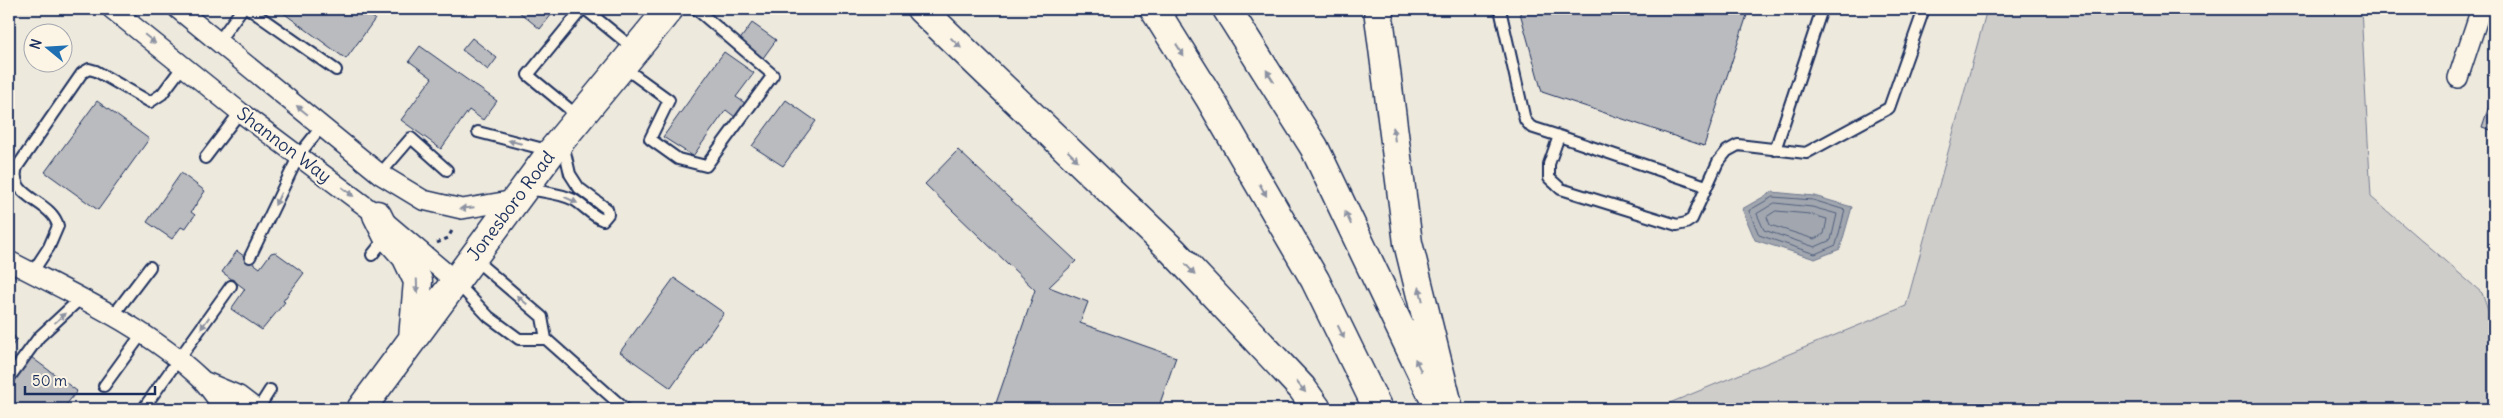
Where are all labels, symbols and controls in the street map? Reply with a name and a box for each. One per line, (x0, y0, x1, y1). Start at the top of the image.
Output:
north arrow (22, 22, 72, 72)
one-way arrow (143, 34, 156, 45)
text: N (26, 37, 46, 51)
one-way arrow (950, 37, 962, 49)
one-way arrow (1175, 44, 1184, 57)
one-way arrow (1265, 70, 1274, 83)
street label: Shannon Way (232, 102, 336, 188)
one-way arrow (296, 105, 309, 116)
one-way arrow (1390, 126, 1398, 142)
one-way arrow (508, 137, 523, 145)
street label: Jonesboro Road (462, 146, 560, 265)
one-way arrow (1067, 150, 1079, 162)
one-way arrow (1258, 183, 1267, 196)
one-way arrow (341, 187, 354, 198)
one-way arrow (274, 192, 282, 206)
one-way arrow (564, 197, 578, 205)
one-way arrow (459, 204, 475, 212)
one-way arrow (1344, 211, 1352, 225)
one-way arrow (1184, 263, 1196, 275)
one-way arrow (413, 279, 421, 295)
one-way arrow (1417, 287, 1425, 302)
one-way arrow (517, 294, 529, 306)
one-way arrow (54, 312, 66, 324)
one-way arrow (200, 316, 210, 330)
one-way arrow (1337, 325, 1345, 339)
one-way arrow (1413, 358, 1421, 372)
scale bar (25, 363, 155, 395)
text: 50 m (32, 371, 67, 390)
one-way arrow (1295, 381, 1306, 394)

